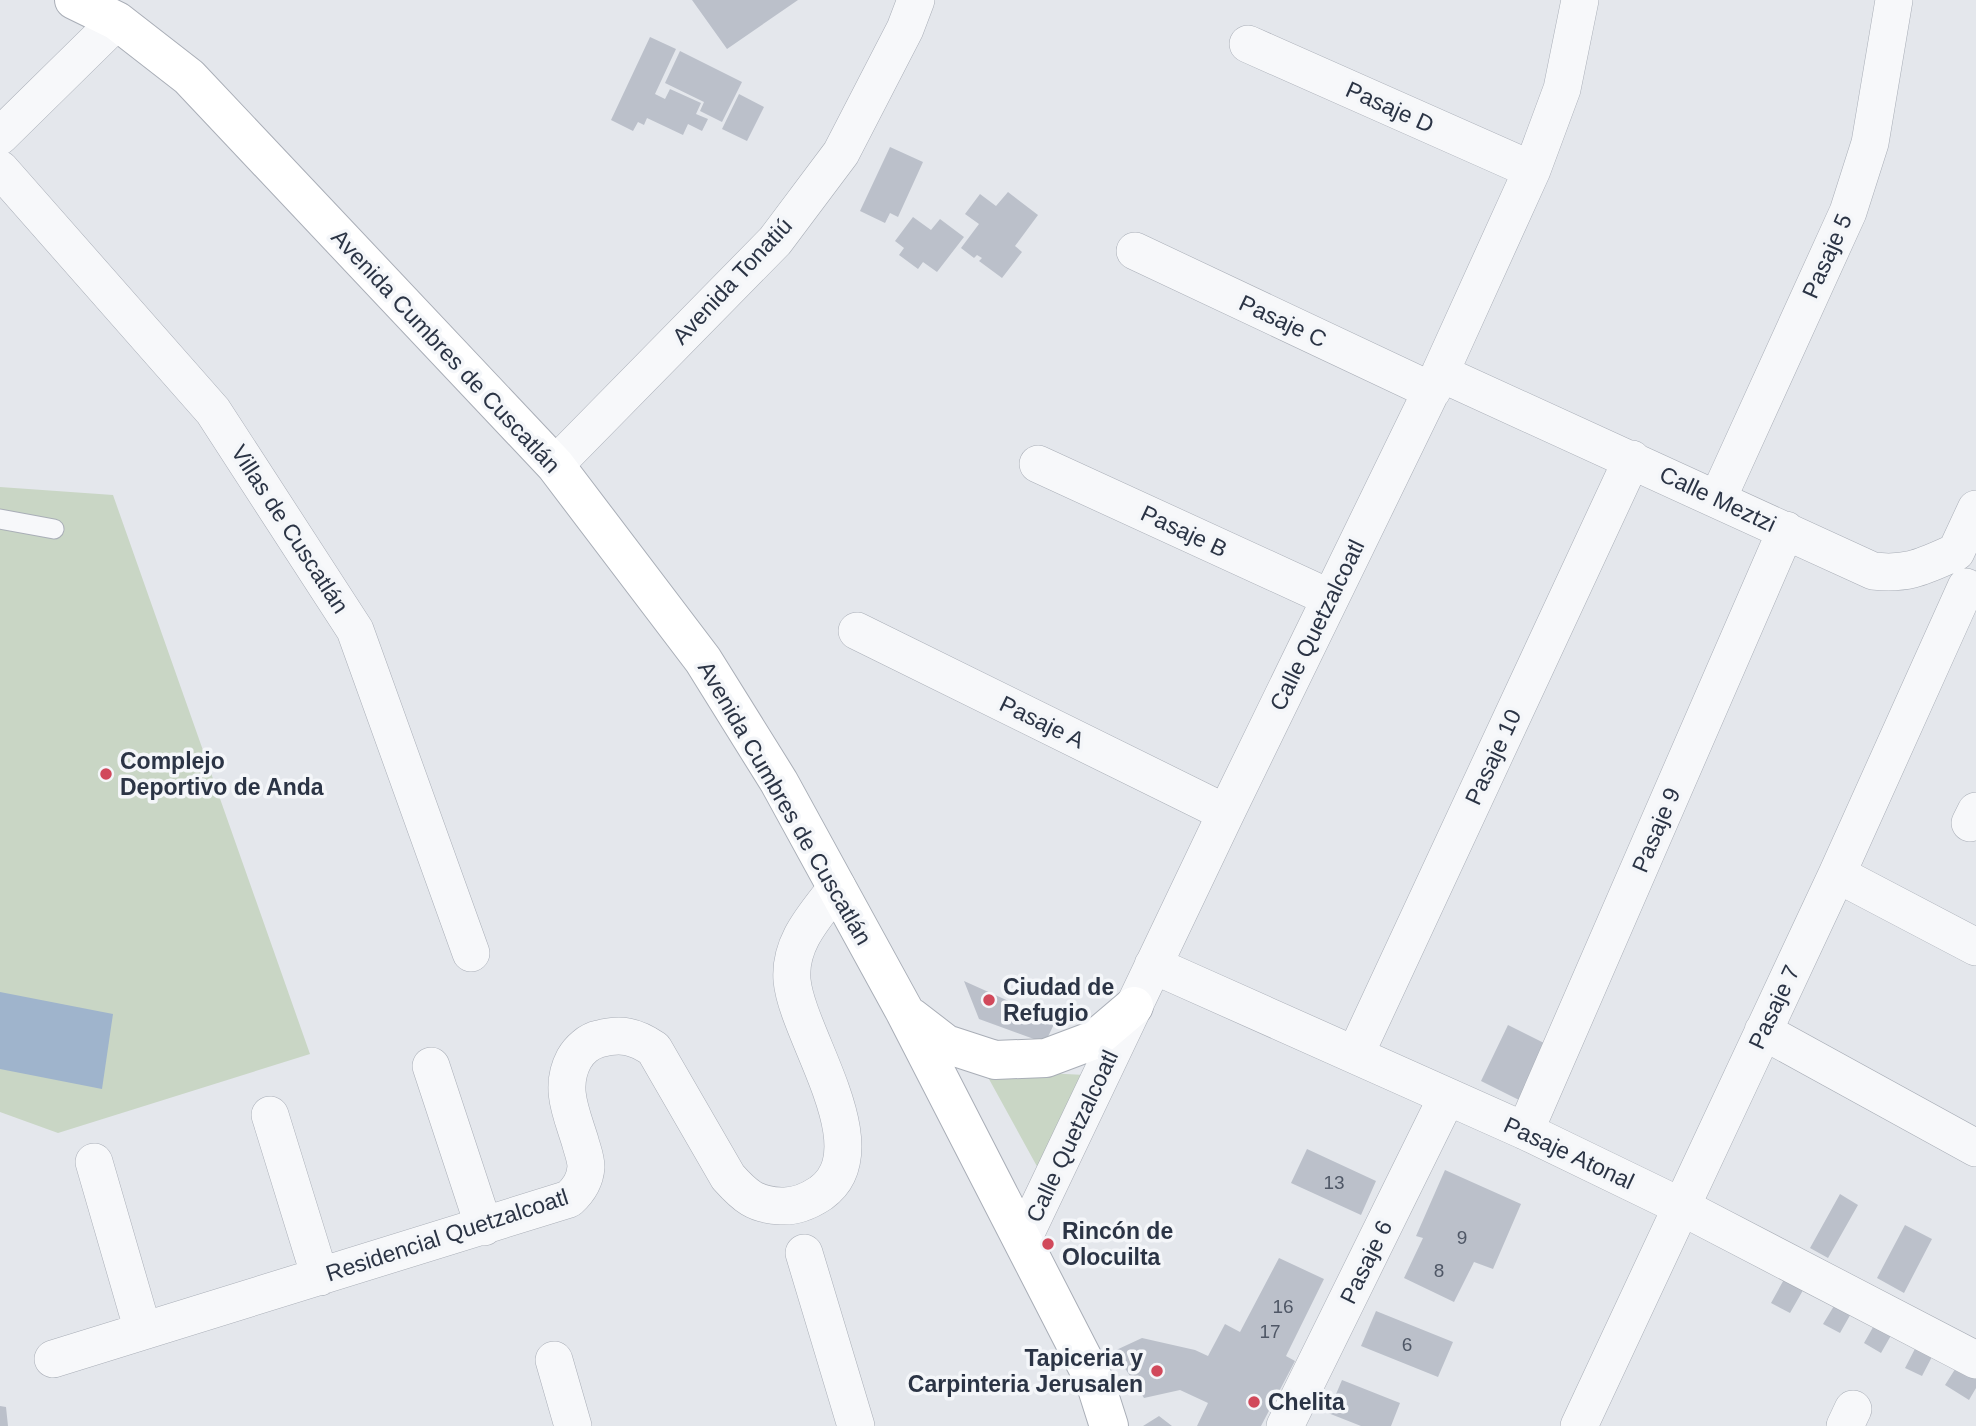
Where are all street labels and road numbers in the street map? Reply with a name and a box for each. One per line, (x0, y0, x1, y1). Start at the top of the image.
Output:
street label: Pasaje D (1342, 76, 1438, 138)
street label: Pasaje 5 (1797, 210, 1857, 302)
street label: Avenida Tonatiú (667, 213, 797, 349)
street label: Avenida Cumbres de Cuscatlán (326, 224, 566, 478)
street label: Pasaje C (1235, 289, 1331, 353)
street label: Villas de Cuscatlán (226, 440, 354, 618)
street label: Calle Meztzi (1656, 461, 1780, 537)
street label: Pasaje B (1137, 500, 1231, 562)
street label: Calle Quetzalcoatl (1264, 535, 1370, 715)
street label: Avenida Cumbres de Cuscatlán (693, 657, 877, 949)
street label: Pasaje A (995, 690, 1089, 754)
street label: Pasaje 10 (1460, 705, 1526, 809)
street label: Pasaje 9 (1627, 784, 1685, 876)
street label: Pasaje 7 (1743, 961, 1805, 1053)
street label: Calle Quetzalcoatl (1021, 1046, 1123, 1226)
street label: Pasaje Atonal (1500, 1111, 1638, 1195)
street label: Residencial Quetzalcoatl (323, 1184, 571, 1286)
street label: Pasaje 6 (1335, 1216, 1397, 1308)

